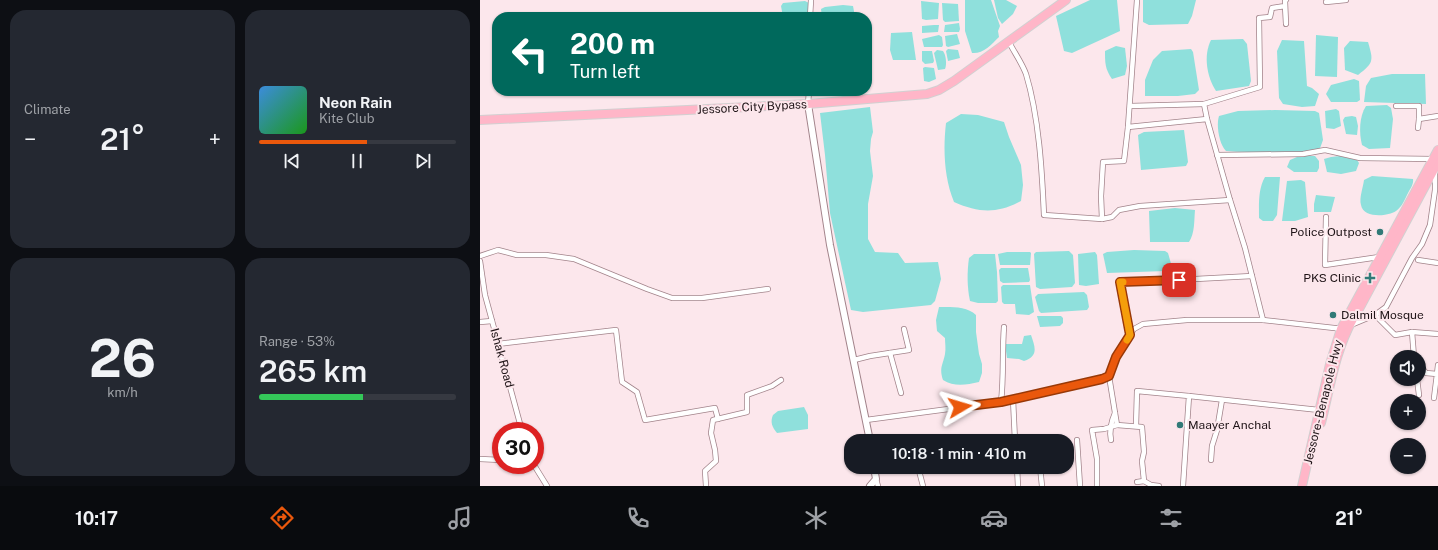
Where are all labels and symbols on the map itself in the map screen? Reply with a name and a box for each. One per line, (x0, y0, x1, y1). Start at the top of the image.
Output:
street label: Jessore City Bypass (697, 97, 807, 117)
place label: Police Outpost (1290, 225, 1372, 239)
marker: Police Outpost (1375, 227, 1385, 237)
pin (1162, 263, 1196, 297)
place label: PKS Clinic (1303, 271, 1361, 285)
marker: PKS Clinic (1364, 272, 1376, 284)
place label: Dalmil Mosque (1341, 308, 1424, 322)
marker: Dalmil Mosque (1328, 310, 1338, 320)
street label: Ishak Road (487, 327, 517, 389)
street label: Jessore- Benapole Hwy (1301, 338, 1345, 466)
position arrow (939, 386, 981, 428)
place label: Maayer Anchal (1188, 418, 1272, 432)
marker: Maayer Anchal (1175, 420, 1185, 430)
speed limit sign: 30 (492, 422, 544, 474)

